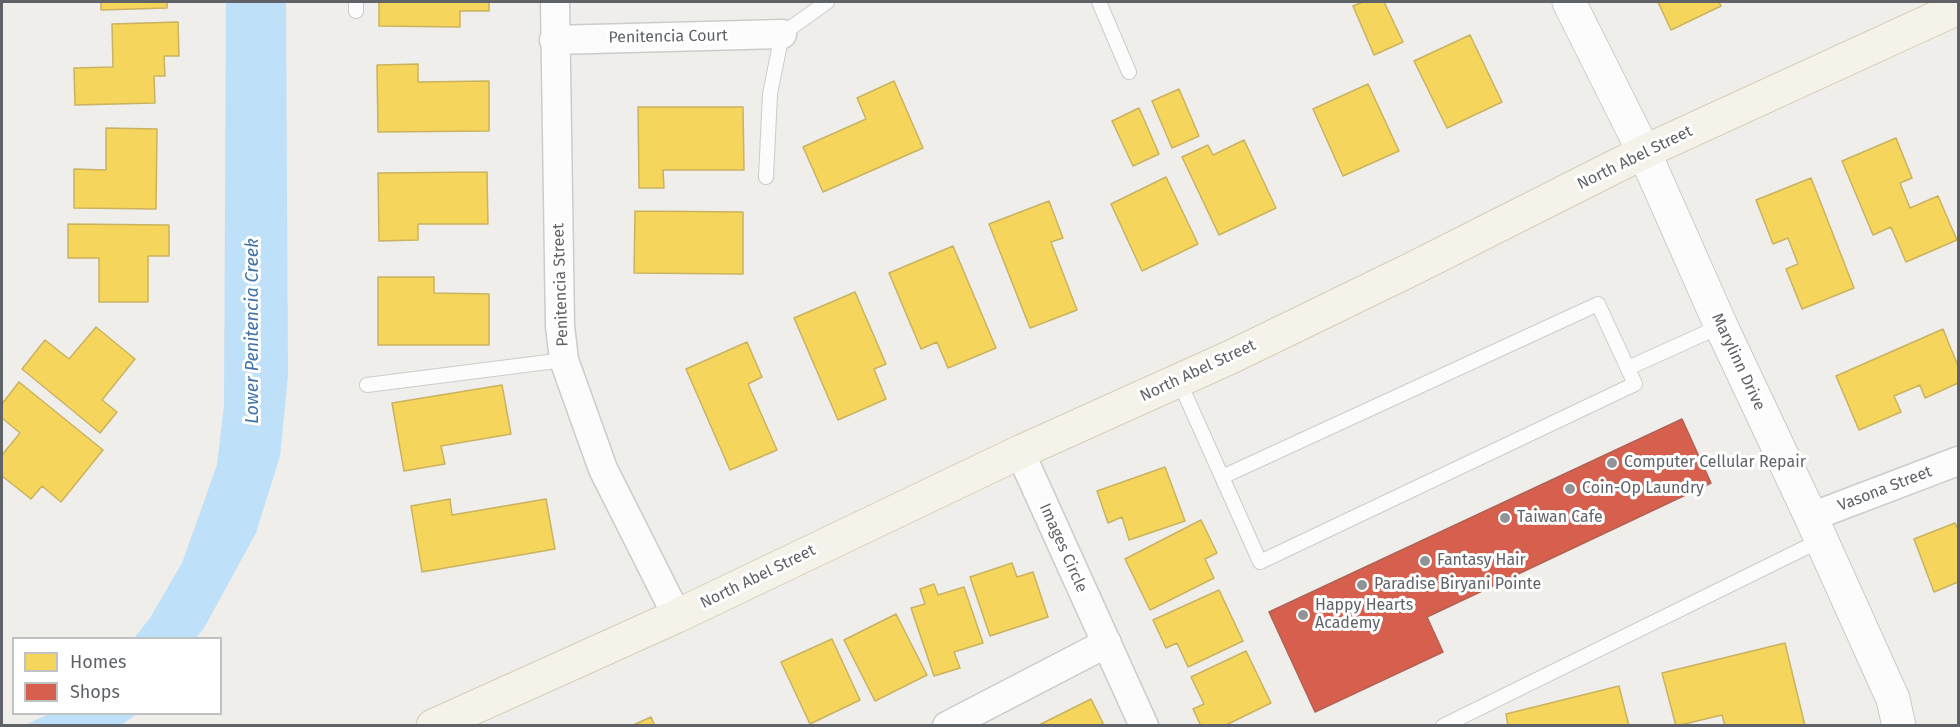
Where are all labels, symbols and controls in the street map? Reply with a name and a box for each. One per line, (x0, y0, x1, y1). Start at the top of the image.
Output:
street label: Penitencia Court (608, 26, 728, 48)
street label: North Abel Street (1574, 122, 1696, 194)
street label: Penitencia Street (549, 223, 573, 347)
water label: Lower Penitencia Creek (242, 238, 264, 424)
street label: Marylinn Drive (1707, 310, 1769, 414)
street label: North Abel Street (1137, 336, 1259, 406)
place label: Computer Cellular Repair (1624, 453, 1806, 473)
marker: Computer Cellular Repair (1605, 456, 1619, 470)
street label: Vasona Street (1835, 462, 1935, 516)
place label: Coin-Op Laundry (1582, 479, 1704, 499)
marker: Coin-Op Laundry (1563, 482, 1577, 496)
street label: Images Circle (1035, 500, 1091, 596)
place label: Taiwan Cafe (1517, 508, 1603, 528)
marker: Taiwan Cafe (1498, 511, 1512, 525)
street label: North Abel Street (697, 541, 819, 613)
place label: Fantasy Hair (1437, 551, 1526, 571)
marker: Fantasy Hair (1418, 554, 1432, 568)
place label: Paradise Biryani Pointe (1374, 575, 1541, 595)
marker: Paradise Biryani Pointe (1355, 578, 1369, 592)
place label: Happy Hearts Academy (1315, 596, 1413, 634)
marker: Happy Hearts Academy (1296, 608, 1310, 622)
legend (12, 637, 222, 715)
text: Homes (70, 651, 126, 673)
text: Shops (70, 681, 120, 703)

